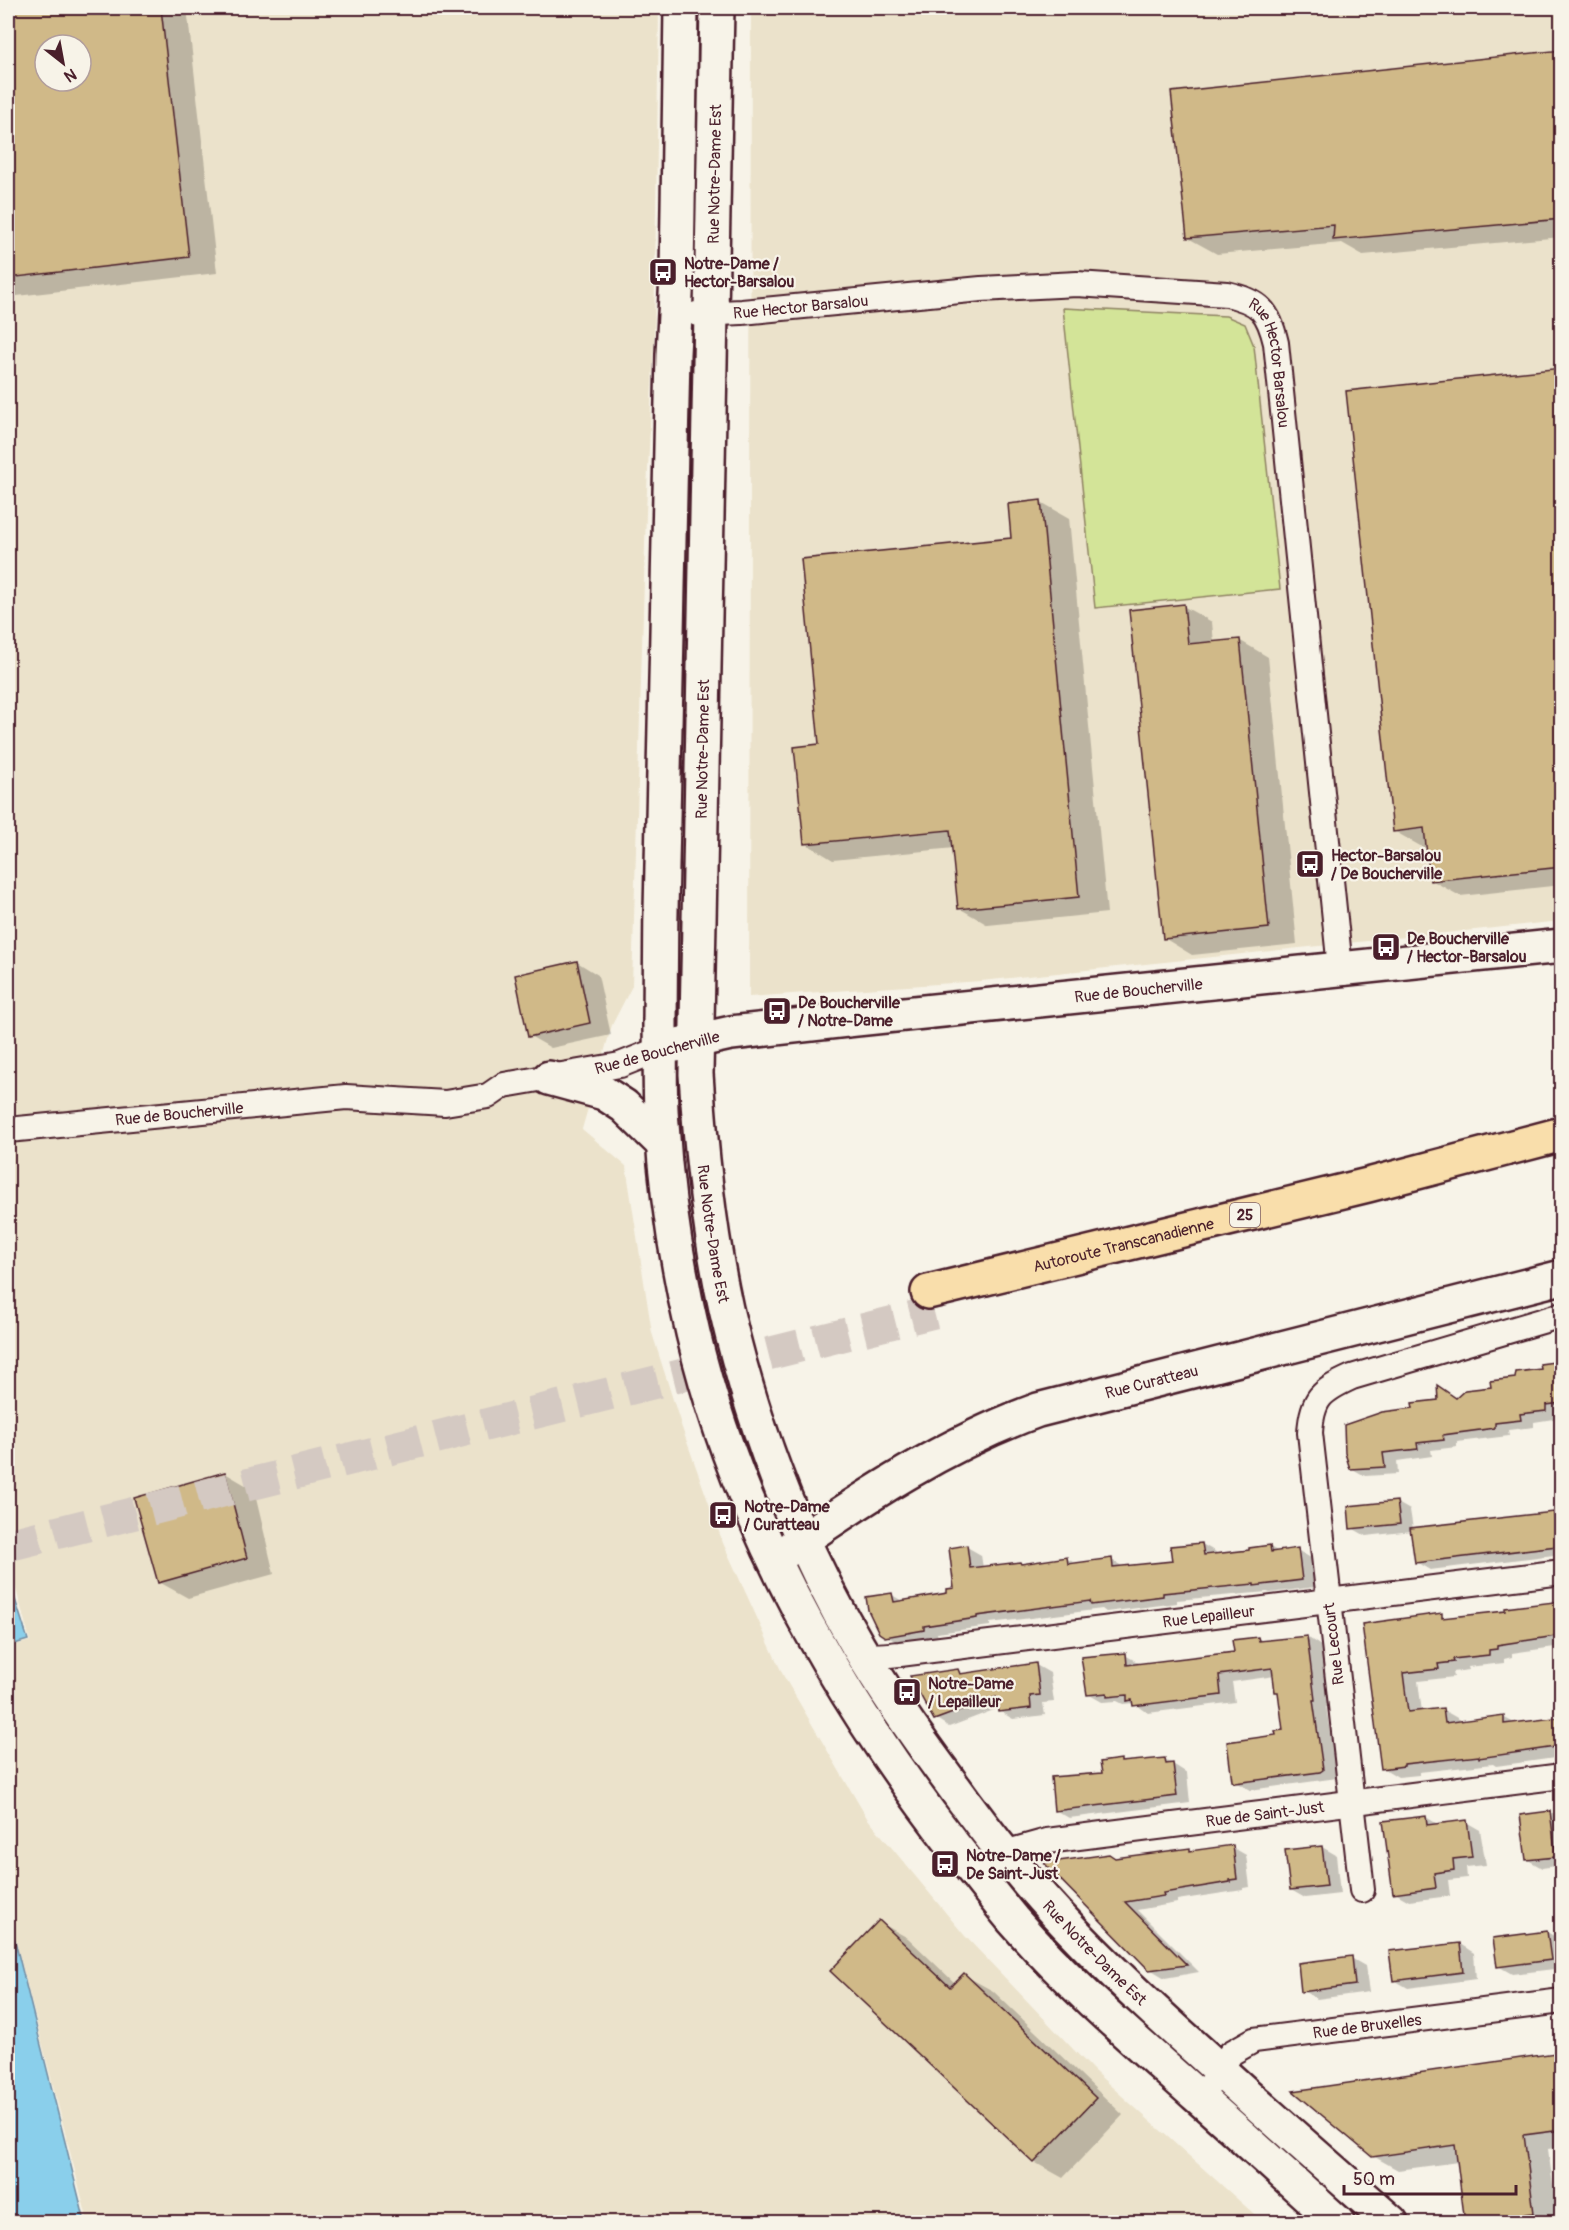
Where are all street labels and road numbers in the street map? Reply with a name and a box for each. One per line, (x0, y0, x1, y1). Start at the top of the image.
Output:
street label: Rue Notre-Dame Est (704, 104, 726, 244)
street label: Rue Hector Barsalou (733, 291, 869, 323)
street label: Rue Hector Barsalou (1245, 294, 1294, 429)
street label: Rue Notre-Dame Est (692, 679, 714, 819)
street label: Rue de Boucherville (1073, 974, 1204, 1007)
street label: Rue de Boucherville (593, 1027, 722, 1079)
street label: Rue de Boucherville (114, 1098, 244, 1130)
street label: Rue Notre-Dame Est (692, 1164, 734, 1305)
road number: 25 (1230, 1203, 1260, 1227)
street label: Autoroute Transcanadienne (1031, 1214, 1216, 1277)
street label: Rue Curatteau (1103, 1361, 1200, 1404)
street label: Rue Lepailleur (1161, 1601, 1256, 1632)
street label: Rue Lecourt (1319, 1601, 1349, 1686)
street label: Rue de Saint-Just (1205, 1797, 1326, 1832)
street label: Rue Notre-Dame Est (1038, 1896, 1151, 2010)
street label: Rue de Bruxelles (1312, 2010, 1423, 2043)

